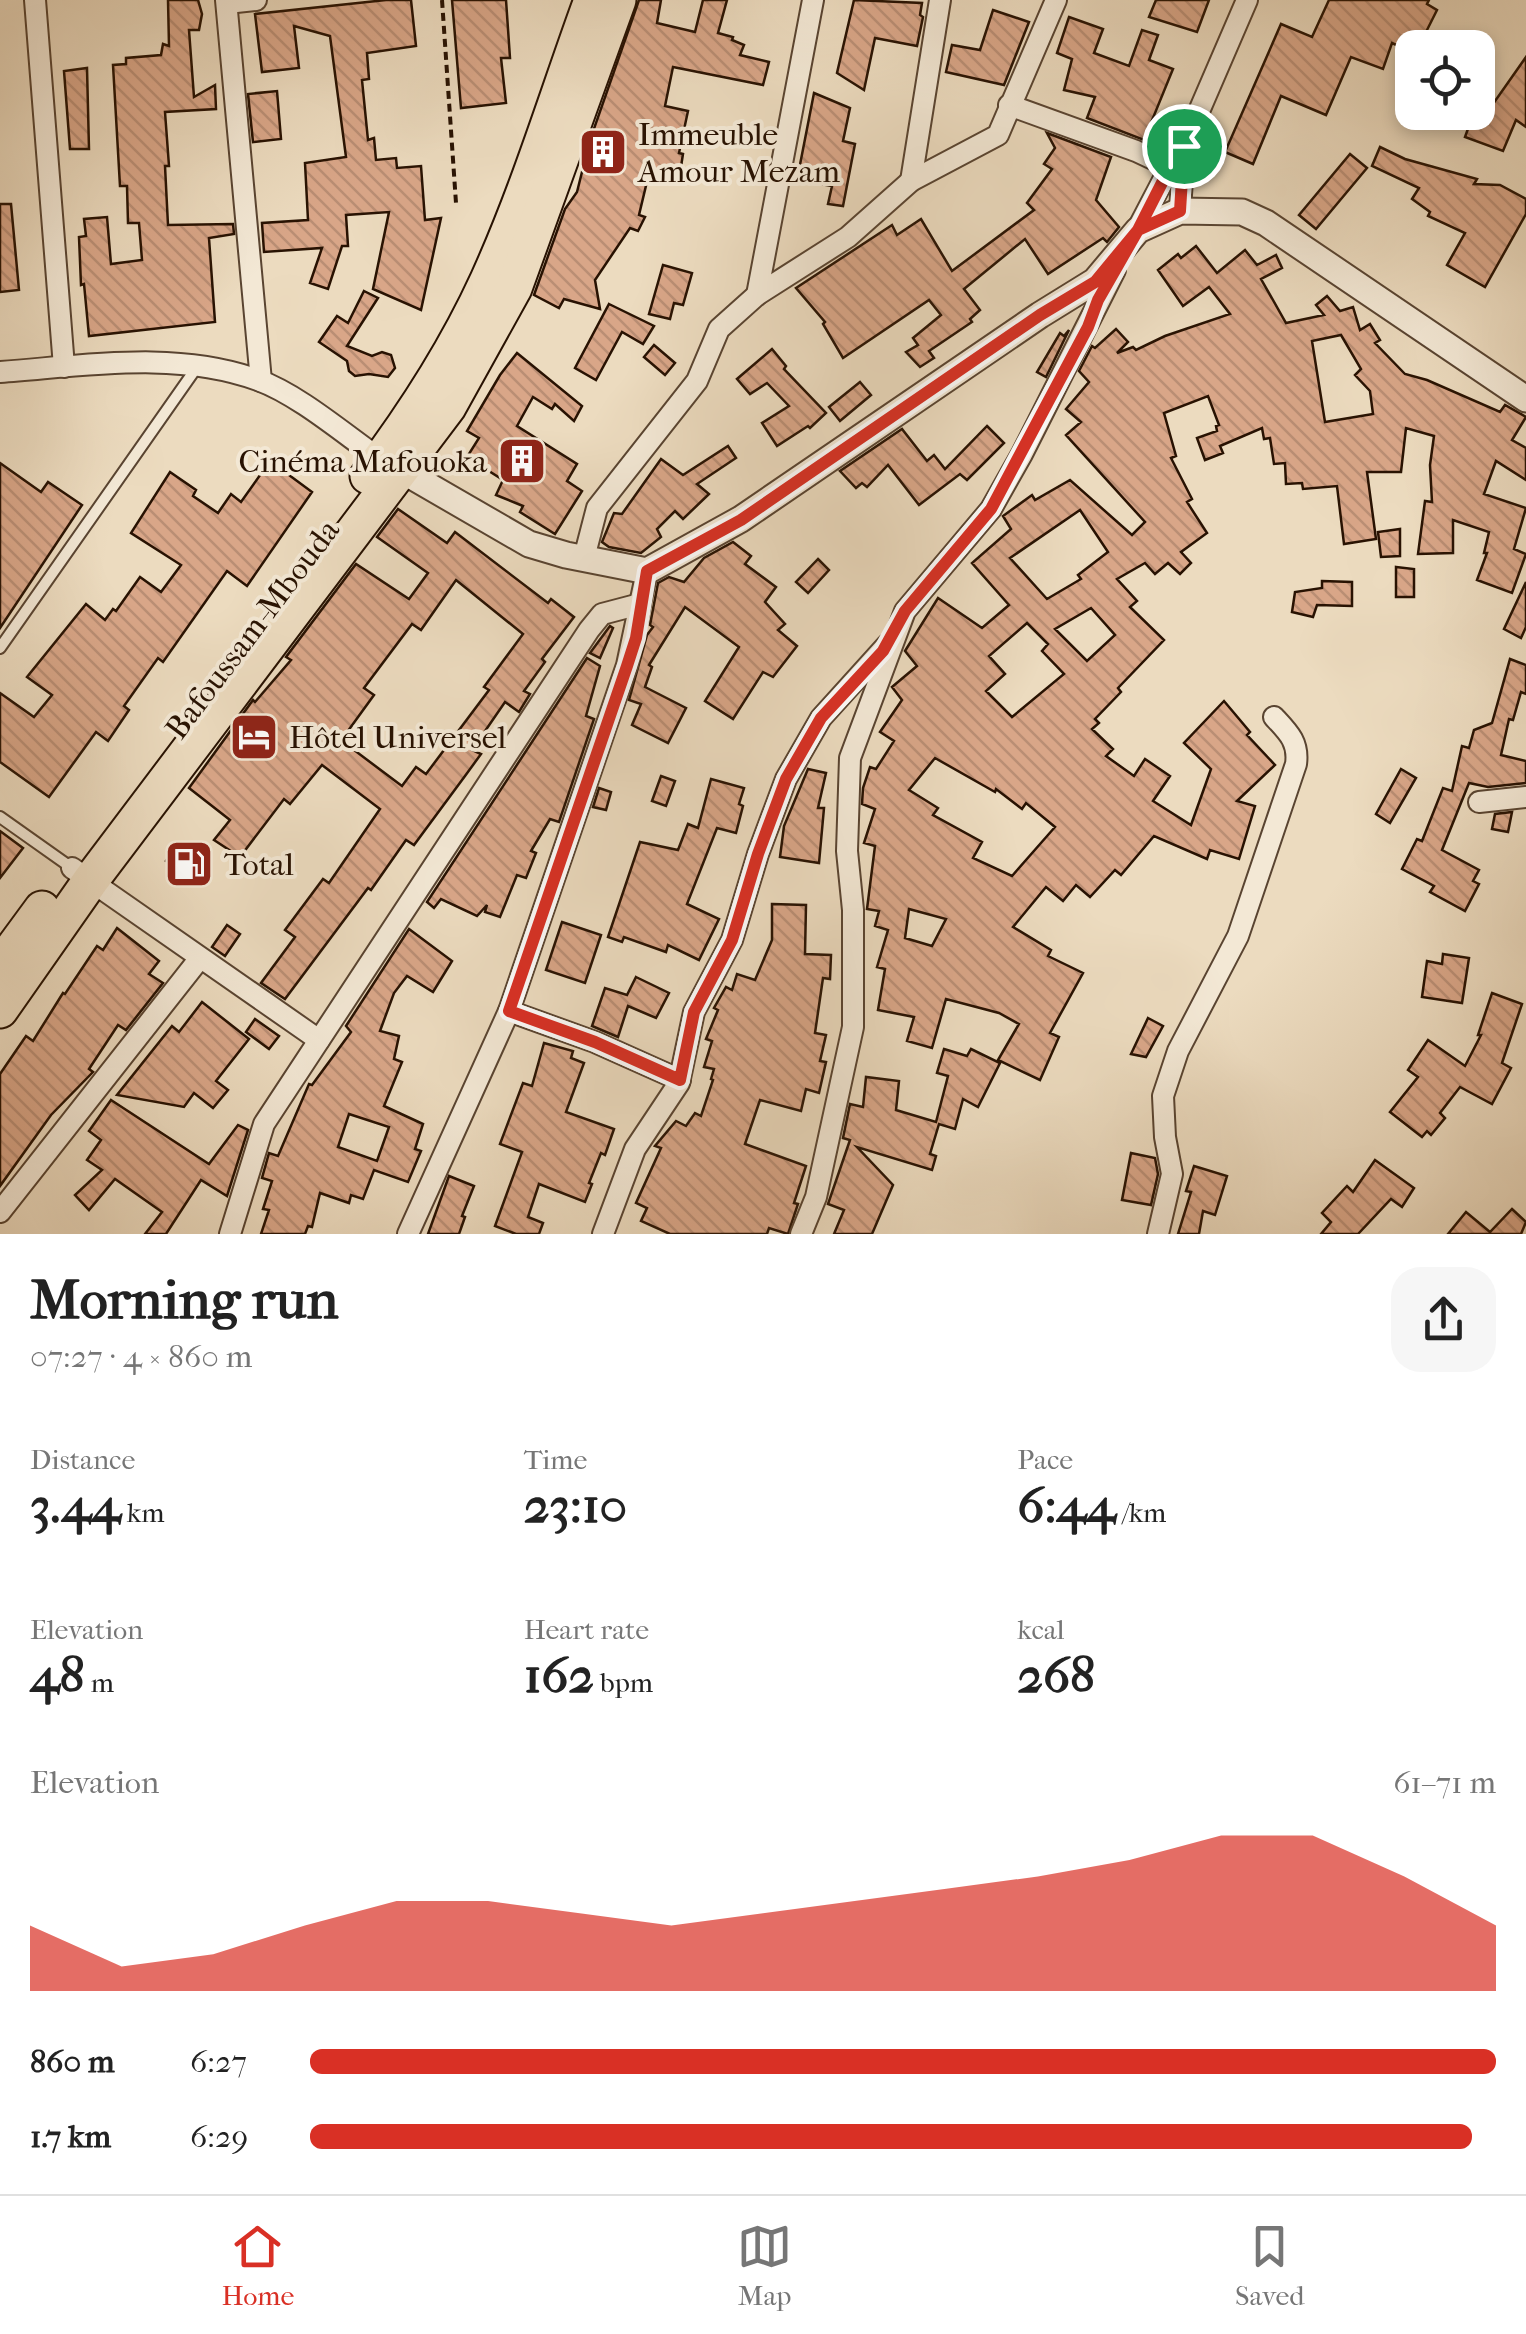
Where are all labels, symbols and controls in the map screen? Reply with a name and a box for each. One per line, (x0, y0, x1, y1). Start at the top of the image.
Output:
map controls (1395, 30, 1495, 130)
button: locate (1395, 30, 1495, 130)
pin (1142, 104, 1227, 189)
place label: Immeuble Amour Mezam (636, 116, 840, 190)
icon: arrive (1157, 119, 1212, 174)
building icon: Immeuble Amour Mezam (577, 126, 629, 178)
building icon: Cinéma Mafouoka (496, 435, 548, 487)
place label: Cinéma Mafouoka (239, 443, 488, 480)
street label: Bafoussam-Mbouda (158, 511, 348, 746)
hotel icon: Hôtel Universel (228, 711, 280, 763)
place label: Hôtel Universel (289, 719, 507, 756)
fuel station icon: Total (163, 838, 215, 890)
place label: Total (224, 846, 294, 883)
button: share (1391, 1267, 1496, 1372)
text: Morning run (30, 1268, 338, 1332)
text: 07:27 · 4 × 860 m (30, 1338, 252, 1375)
text: Distance (30, 1443, 135, 1476)
text: Time (524, 1443, 587, 1476)
text: Pace (1017, 1443, 1073, 1476)
text: 3.44 (30, 1476, 121, 1535)
text: 23:10 (524, 1476, 627, 1535)
text: 6:44 (1017, 1476, 1116, 1535)
text: km (121, 1496, 164, 1529)
text: /km (1116, 1496, 1166, 1529)
text: Elevation (30, 1613, 143, 1646)
text: Heart rate (524, 1613, 649, 1646)
text: kcal (1017, 1613, 1064, 1646)
text: 48 (30, 1646, 85, 1705)
text: 162 (524, 1646, 594, 1705)
text: 268 (1017, 1646, 1095, 1705)
text: m (85, 1666, 114, 1699)
text: bpm (594, 1666, 653, 1699)
text: Elevation (30, 1764, 159, 1801)
text: 61–71 m (1393, 1764, 1496, 1801)
text: 860 m (30, 2043, 115, 2080)
text: 6:27 (190, 2043, 247, 2080)
text: 1.7 km (30, 2118, 111, 2155)
text: 6:29 (190, 2118, 248, 2155)
tab: Home (221, 2219, 294, 2312)
tab: Map (737, 2219, 792, 2312)
tab: Saved (1235, 2219, 1305, 2312)

